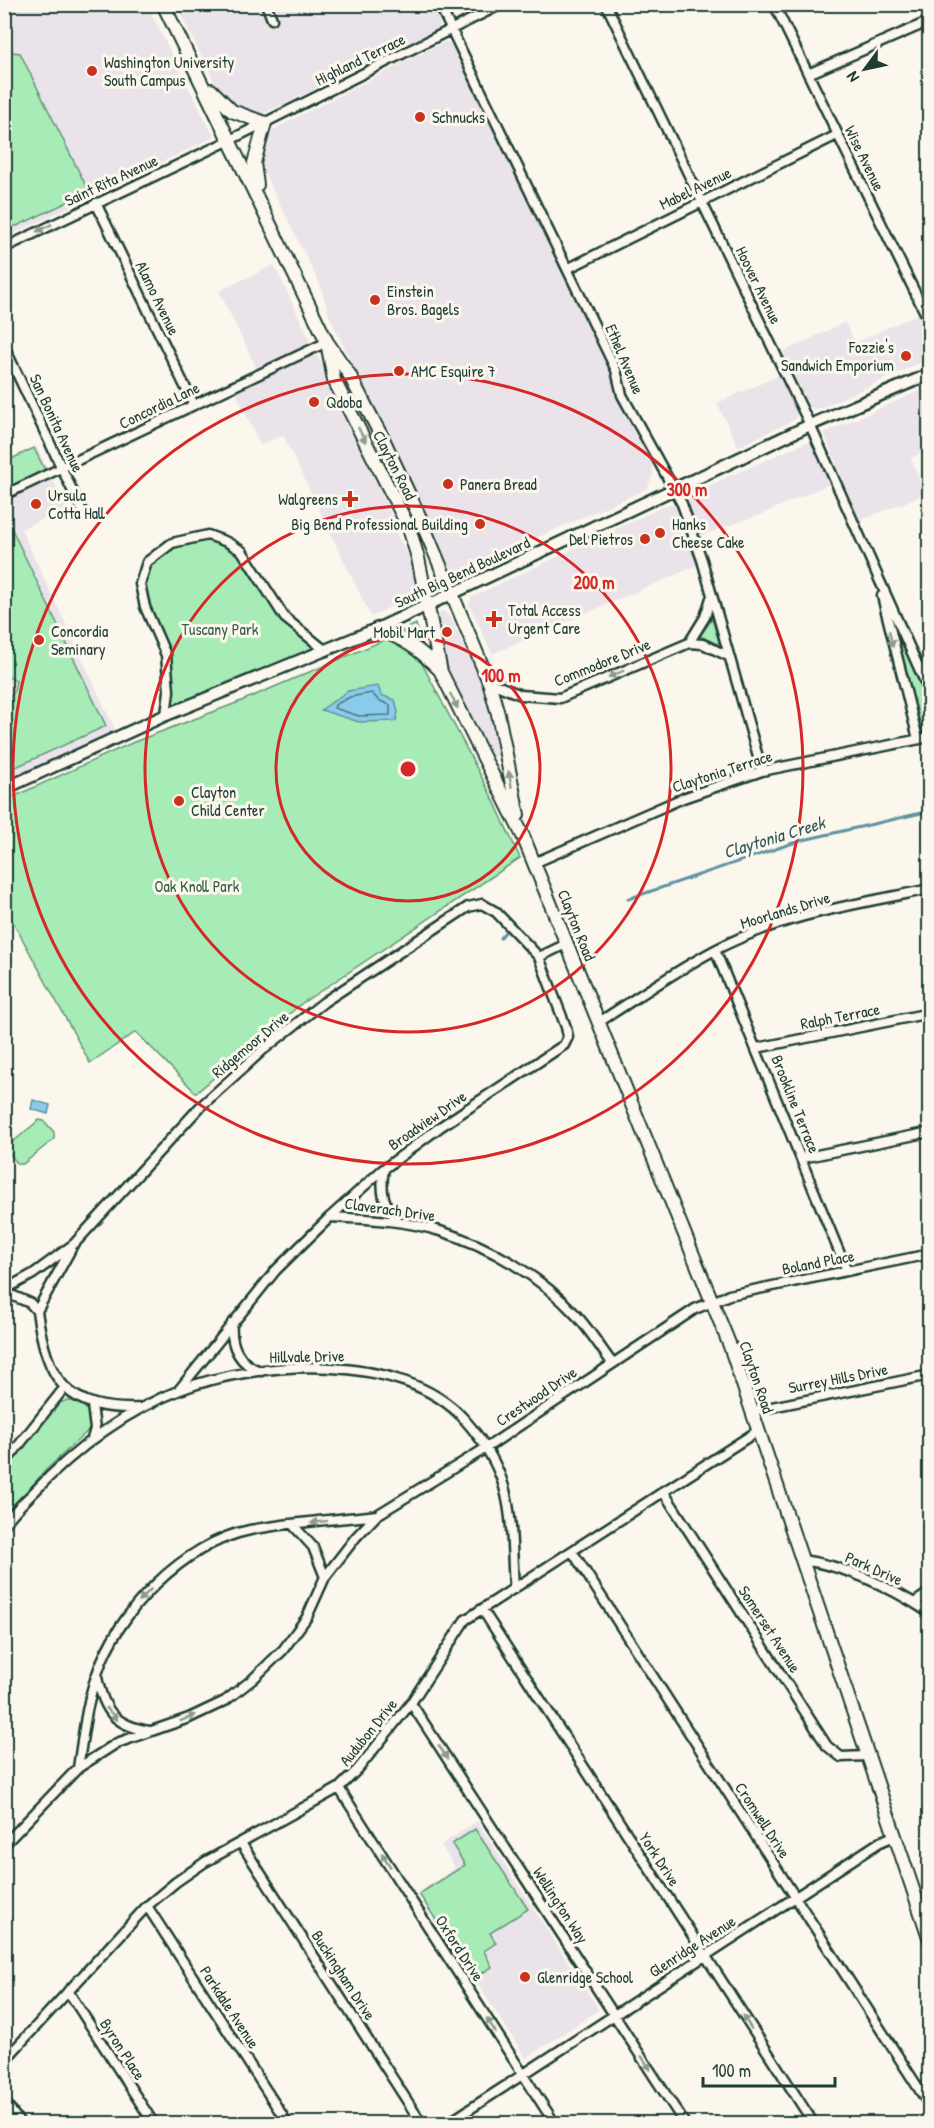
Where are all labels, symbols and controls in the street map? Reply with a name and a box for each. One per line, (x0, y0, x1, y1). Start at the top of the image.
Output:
street label: Highland Terrace (311, 27, 409, 90)
north arrow (835, 39, 895, 99)
place label: Washington University South Campus (104, 51, 235, 91)
marker: Washington University South Campus (85, 64, 99, 78)
text: N (841, 67, 864, 87)
place label: Schnucks (432, 106, 485, 128)
marker: Schnucks (413, 110, 427, 124)
street label: Wise Avenue (840, 122, 891, 195)
street label: Saint Rita Avenue (61, 149, 162, 211)
street label: Mabel Avenue (655, 161, 735, 215)
one-way arrow (36, 224, 53, 233)
street label: Hoover Avenue (731, 243, 787, 328)
street label: Alamo Avenue (131, 257, 186, 339)
place label: Einstein Bros. Bagels (387, 280, 459, 320)
marker: Einstein Bros. Bagels (368, 293, 382, 307)
street label: Ethel Avenue (600, 321, 650, 398)
place label: Fozzie's Sandwich Emporium (781, 336, 894, 376)
marker: Fozzie's Sandwich Emporium (899, 349, 913, 363)
place label: AMC Esquire 7 (411, 360, 496, 382)
marker: AMC Esquire 7 (392, 364, 406, 378)
street label: San Bonita Avenue (25, 370, 90, 476)
street label: Concordia Lane (115, 376, 203, 434)
place label: Qdoba (326, 391, 362, 413)
marker: Qdoba (307, 395, 321, 409)
one-way arrow (357, 427, 367, 444)
street label: Clayton Road (368, 427, 422, 503)
place label: Panera Bread (460, 473, 537, 495)
marker: Panera Bread (441, 477, 455, 491)
text: 300 m (667, 477, 707, 502)
place label: Ursula Cotta Hall (48, 484, 105, 524)
place label: Walgreens (278, 488, 338, 510)
marker: Walgreens (343, 492, 357, 506)
marker: Ursula Cotta Hall (29, 497, 43, 511)
place label: Big Bend Professional Building (291, 513, 468, 535)
place label: Hanks Cheese Cake (672, 513, 745, 553)
marker: Big Bend Professional Building (473, 517, 487, 531)
marker: Hanks Cheese Cake (653, 526, 667, 540)
place label: Del Pietros (569, 528, 633, 550)
street label: South Big Bend Boulevard (391, 531, 533, 613)
marker: Del Pietros (638, 532, 652, 546)
text: 200 m (574, 570, 614, 595)
place label: Total Access Urgent Care (508, 599, 581, 639)
marker: Total Access Urgent Care (485, 610, 503, 628)
park label: Tuscany Park (182, 618, 259, 640)
place label: Concordia Seminary (51, 620, 108, 660)
place label: Mobil Mart (373, 621, 435, 643)
marker: Mobil Mart (440, 625, 454, 639)
one-way arrow (886, 629, 896, 648)
street label: Commodore Drive (550, 632, 654, 691)
marker: Concordia Seminary (32, 633, 46, 647)
text: 100 m (481, 663, 521, 688)
one-way arrow (607, 669, 625, 679)
one-way arrow (449, 692, 459, 709)
street label: Claytonia Terrace (669, 744, 775, 798)
centre of rings (398, 759, 418, 779)
one-way arrow (505, 770, 514, 789)
place label: Clayton Child Center (191, 781, 265, 821)
marker: Clayton Child Center (172, 794, 186, 808)
water label: Claytonia Creek (720, 809, 829, 864)
park label: Oak Knoll Park (155, 875, 240, 897)
street label: Clayton Road (553, 886, 601, 964)
street label: Moorlands Drive (738, 886, 833, 934)
street label: Ralph Terrace (799, 997, 882, 1034)
street label: Ridgemoor Drive (207, 1005, 294, 1083)
street label: Brookline Terrace (766, 1052, 826, 1157)
street label: Broadview Drive (384, 1085, 471, 1155)
street label: Claverach Drive (343, 1192, 437, 1226)
street label: Boland Place (780, 1244, 857, 1280)
street label: Clayton Road (734, 1338, 780, 1416)
street label: Hillvale Drive (269, 1344, 345, 1368)
street label: Surrey Hills Drive (786, 1357, 890, 1398)
street label: Crestwood Drive (491, 1360, 581, 1431)
one-way arrow (309, 1518, 328, 1527)
street label: Park Drive (842, 1546, 907, 1591)
street label: Somerset Avenue (734, 1581, 807, 1677)
one-way arrow (138, 1588, 152, 1602)
street label: Audubon Drive (334, 1693, 402, 1770)
one-way arrow (106, 1706, 119, 1721)
one-way arrow (180, 1713, 198, 1723)
one-way arrow (437, 1743, 449, 1759)
street label: Cromwell Drive (730, 1778, 796, 1863)
street label: York Drive (634, 1828, 686, 1891)
one-way arrow (380, 1853, 392, 1869)
street label: Wellington Way (528, 1863, 594, 1948)
street label: Glenridge Avenue (644, 1909, 740, 1982)
street label: Oxford Drive (430, 1911, 490, 1986)
street label: Buckingham Drive (307, 1926, 382, 2025)
street label: Parkdale Avenue (195, 1962, 265, 2053)
place label: Glenridge School (537, 1966, 634, 1988)
marker: Glenridge School (518, 1970, 532, 1984)
street label: Byron Place (95, 2014, 151, 2085)
one-way arrow (742, 2014, 753, 2030)
one-way arrow (486, 2016, 497, 2033)
scale bar (703, 2050, 835, 2088)
one-way arrow (640, 2055, 652, 2071)
text: 100 m (712, 2058, 751, 2083)

